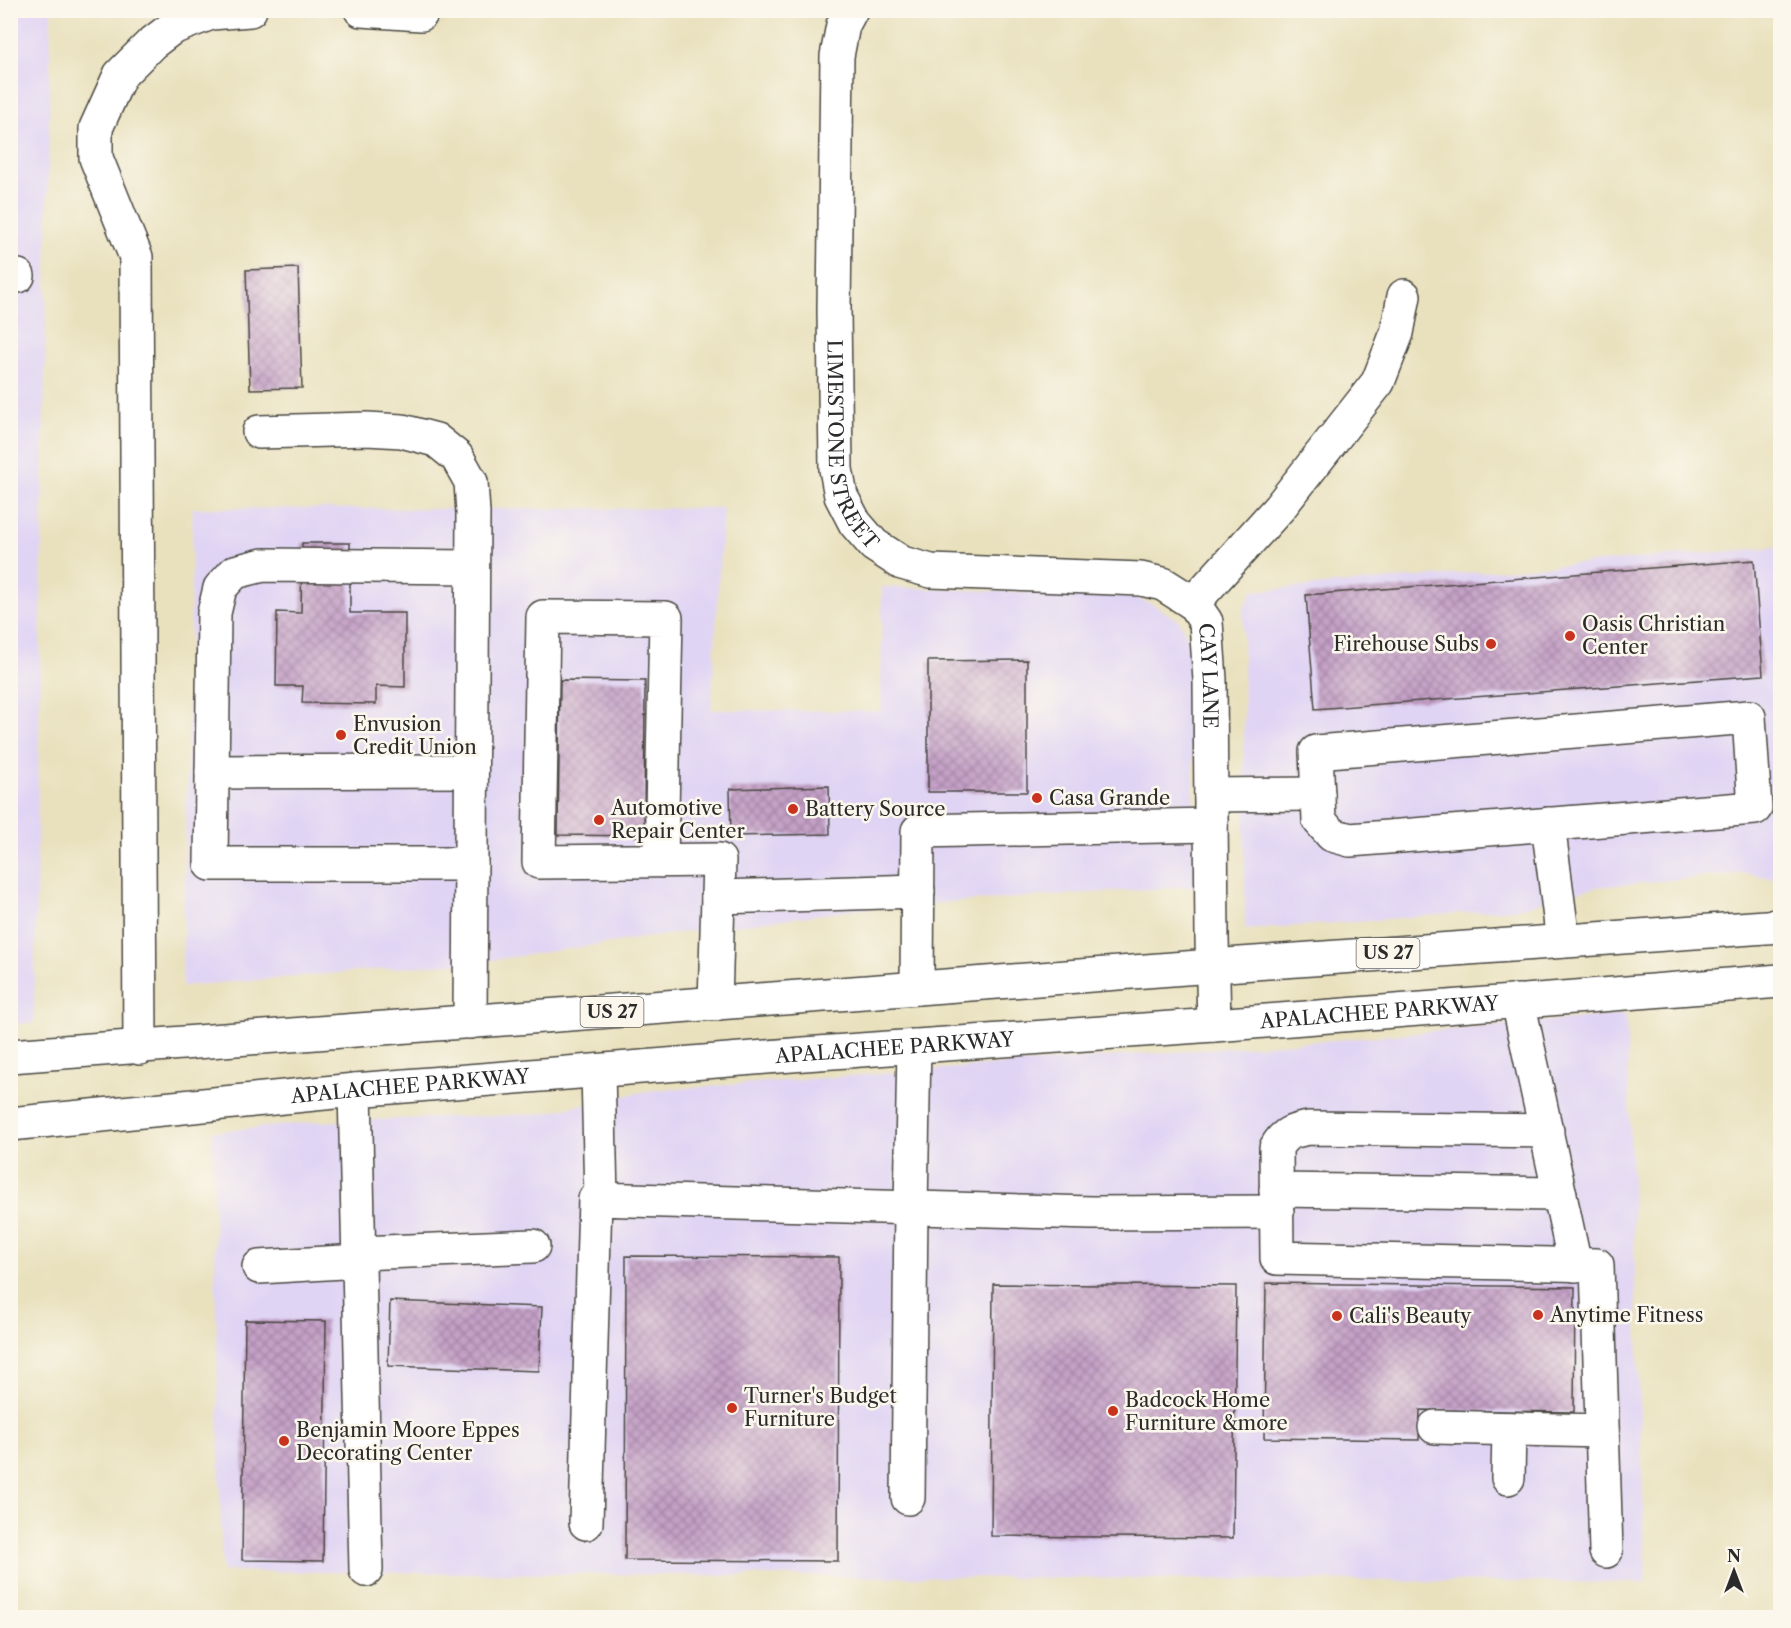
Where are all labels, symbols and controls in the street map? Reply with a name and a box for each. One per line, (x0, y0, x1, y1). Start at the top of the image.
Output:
street label: LIMESTONE STREET (822, 339, 884, 554)
place label: Oasis Christian Center (1582, 612, 1726, 659)
street label: CAY LANE (1194, 622, 1222, 729)
marker: Oasis Christian Center (1563, 629, 1577, 643)
place label: Firehouse Subs (1333, 632, 1479, 656)
marker: Firehouse Subs (1484, 637, 1498, 651)
place label: Envusion Credit Union (353, 712, 477, 759)
marker: Envusion Credit Union (334, 728, 348, 742)
place label: Casa Grande (1049, 786, 1170, 810)
marker: Casa Grande (1030, 791, 1044, 805)
place label: Automotive Repair Center (610, 796, 745, 843)
place label: Battery Source (805, 797, 946, 821)
marker: Battery Source (786, 802, 800, 816)
marker: Automotive Repair Center (592, 813, 606, 827)
road number: US 27 (1356, 938, 1420, 968)
street label: APALACHEE PARKWAY (1258, 991, 1501, 1033)
road number: US 27 (580, 997, 644, 1027)
street label: APALACHEE PARKWAY (773, 1027, 1016, 1068)
street label: APALACHEE PARKWAY (289, 1064, 531, 1108)
place label: Anytime Fitness (1549, 1303, 1704, 1327)
place label: Cali's Beauty (1349, 1304, 1472, 1328)
marker: Anytime Fitness (1531, 1308, 1545, 1322)
marker: Cali's Beauty (1330, 1309, 1344, 1323)
place label: Turner's Budget Furniture (744, 1384, 897, 1431)
place label: Badcock Home Furniture &more (1125, 1388, 1288, 1435)
marker: Turner's Budget Furniture (725, 1401, 739, 1415)
marker: Badcock Home Furniture &more (1106, 1404, 1120, 1418)
place label: Benjamin Moore Eppes Decorating Center (296, 1418, 520, 1465)
marker: Benjamin Moore Eppes Decorating Center (277, 1434, 291, 1448)
north arrow (1704, 1541, 1764, 1601)
text: N (1727, 1546, 1741, 1566)

